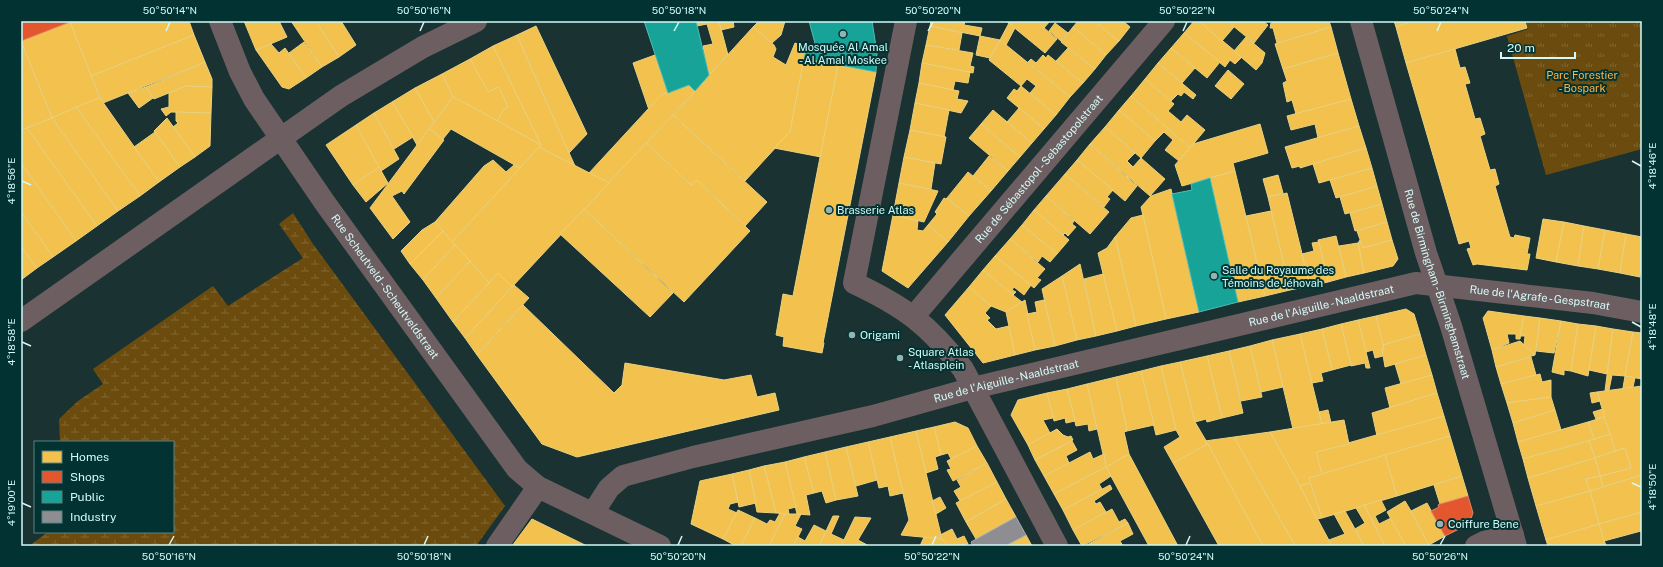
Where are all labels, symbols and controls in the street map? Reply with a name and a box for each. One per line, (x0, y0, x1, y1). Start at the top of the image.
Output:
text: 50°50'14"N (143, 4, 197, 16)
text: 50°50'16"N (397, 4, 451, 16)
text: 50°50'18"N (652, 4, 706, 16)
text: 50°50'20"N (905, 4, 961, 16)
text: 50°50'22"N (1159, 4, 1215, 16)
text: 50°50'24"N (1413, 4, 1469, 16)
marker: Mosquée Al Amal - Al Amal Moskee (838, 29, 848, 39)
scale bar (1501, 34, 1575, 60)
place label: Mosquée Al Amal - Al Amal Moskee (798, 41, 888, 66)
text: 20 m (1507, 41, 1535, 55)
park label: Parc Forestier - Bospark (1546, 69, 1618, 94)
street label: Rue de Sébastopol - Sebastopolstraat (973, 92, 1105, 245)
text: 4°18'46"E (1646, 143, 1658, 189)
text: 4°18'56"E (5, 157, 17, 205)
street label: Rue de Birmingham - Birminghamstraat (1402, 188, 1472, 381)
place label: Brasserie Atlas (837, 204, 914, 216)
marker: Brasserie Atlas (824, 205, 834, 215)
street label: Rue Scheutveld - Scheutveldstraat (329, 212, 441, 361)
place label: Salle du Royaume des Témoins de Jéhovah (1222, 264, 1335, 289)
marker: Salle du Royaume des Témoins de Jéhovah (1209, 271, 1219, 281)
street label: Rue de l'Aiguille - Naaldstraat (1247, 282, 1395, 328)
street label: Rue de l'Agrafe - Gespstraat (1469, 283, 1611, 312)
text: 4°18'48"E (1646, 303, 1658, 351)
text: 4°18'58"E (5, 318, 17, 366)
place label: Origami (860, 329, 900, 341)
marker: Origami (847, 330, 857, 340)
place label: Square Atlas - Atlasplein (908, 346, 974, 371)
marker: Square Atlas - Atlasplein (895, 353, 905, 363)
street label: Rue de l'Aiguille - Naaldstraat (932, 357, 1080, 405)
legend (34, 441, 174, 533)
text: Homes (70, 450, 109, 464)
text: 4°18'50"E (1646, 464, 1658, 510)
text: Shops (70, 470, 105, 484)
text: 4°19'00"E (5, 480, 17, 526)
text: Public (70, 490, 105, 504)
text: Industry (70, 510, 117, 524)
place label: Coiffure Bene (1448, 518, 1519, 530)
marker: Coiffure Bene (1435, 519, 1445, 529)
text: 50°50'16"N (142, 550, 196, 562)
text: 50°50'18"N (397, 550, 451, 562)
text: 50°50'20"N (650, 550, 706, 562)
text: 50°50'22"N (904, 550, 960, 562)
text: 50°50'24"N (1158, 550, 1214, 562)
text: 50°50'26"N (1412, 550, 1468, 562)

